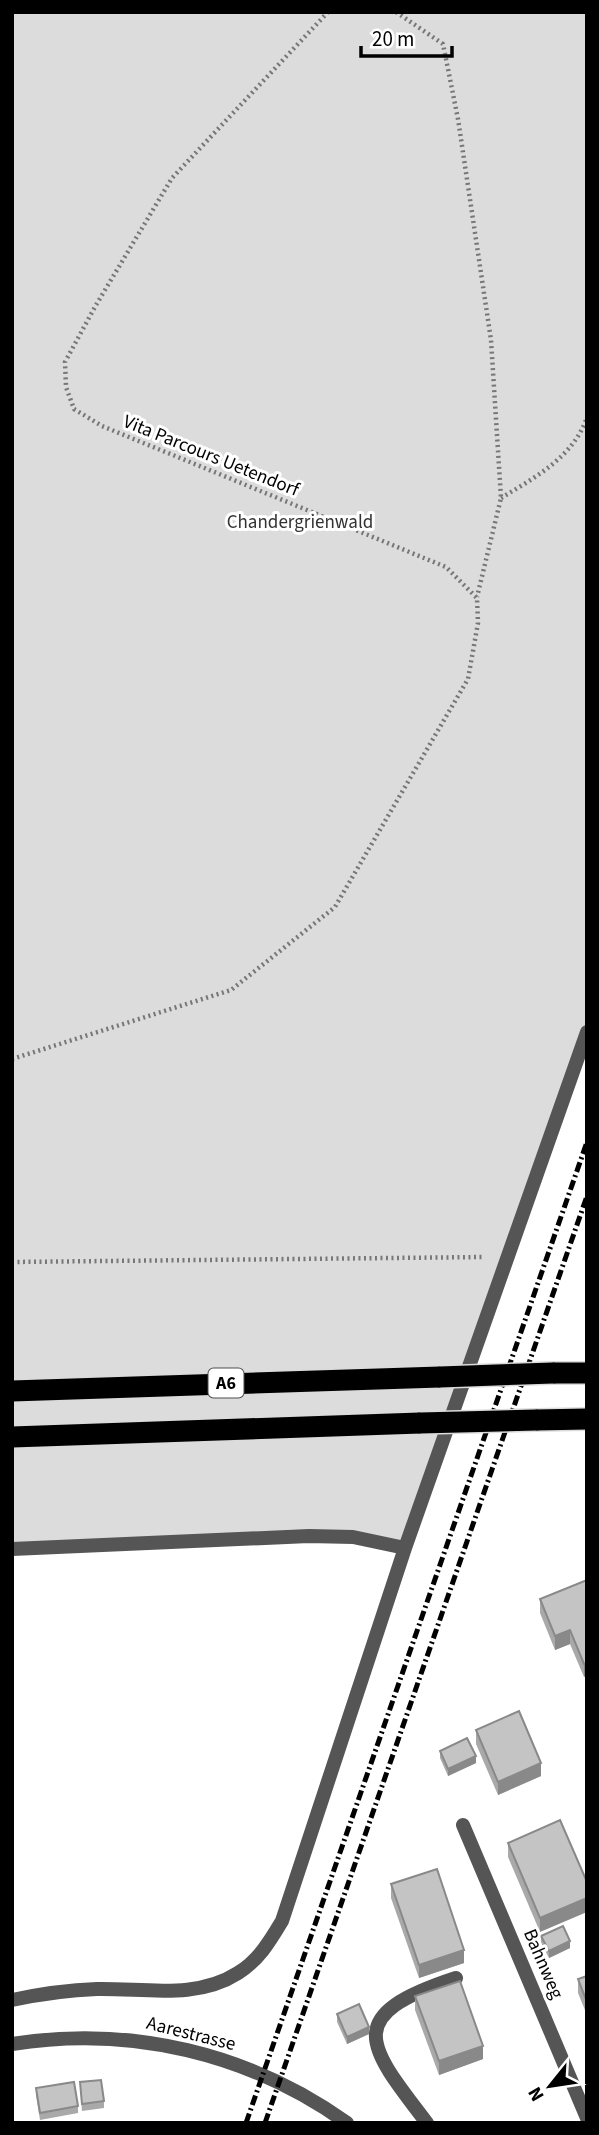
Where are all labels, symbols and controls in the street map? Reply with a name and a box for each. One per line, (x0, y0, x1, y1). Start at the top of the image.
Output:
scale bar (361, 14, 452, 58)
text: 20 m (372, 24, 414, 54)
street label: Vita Parcours Uetendorf (119, 408, 304, 504)
park label: Chandergrienwald (227, 509, 373, 536)
road number: A6 (208, 1368, 244, 1398)
street label: Bahnweg (516, 1925, 570, 2004)
street label: Aarestrasse (143, 2010, 239, 2058)
north arrow (515, 2051, 585, 2121)
text: N (522, 2082, 551, 2106)

